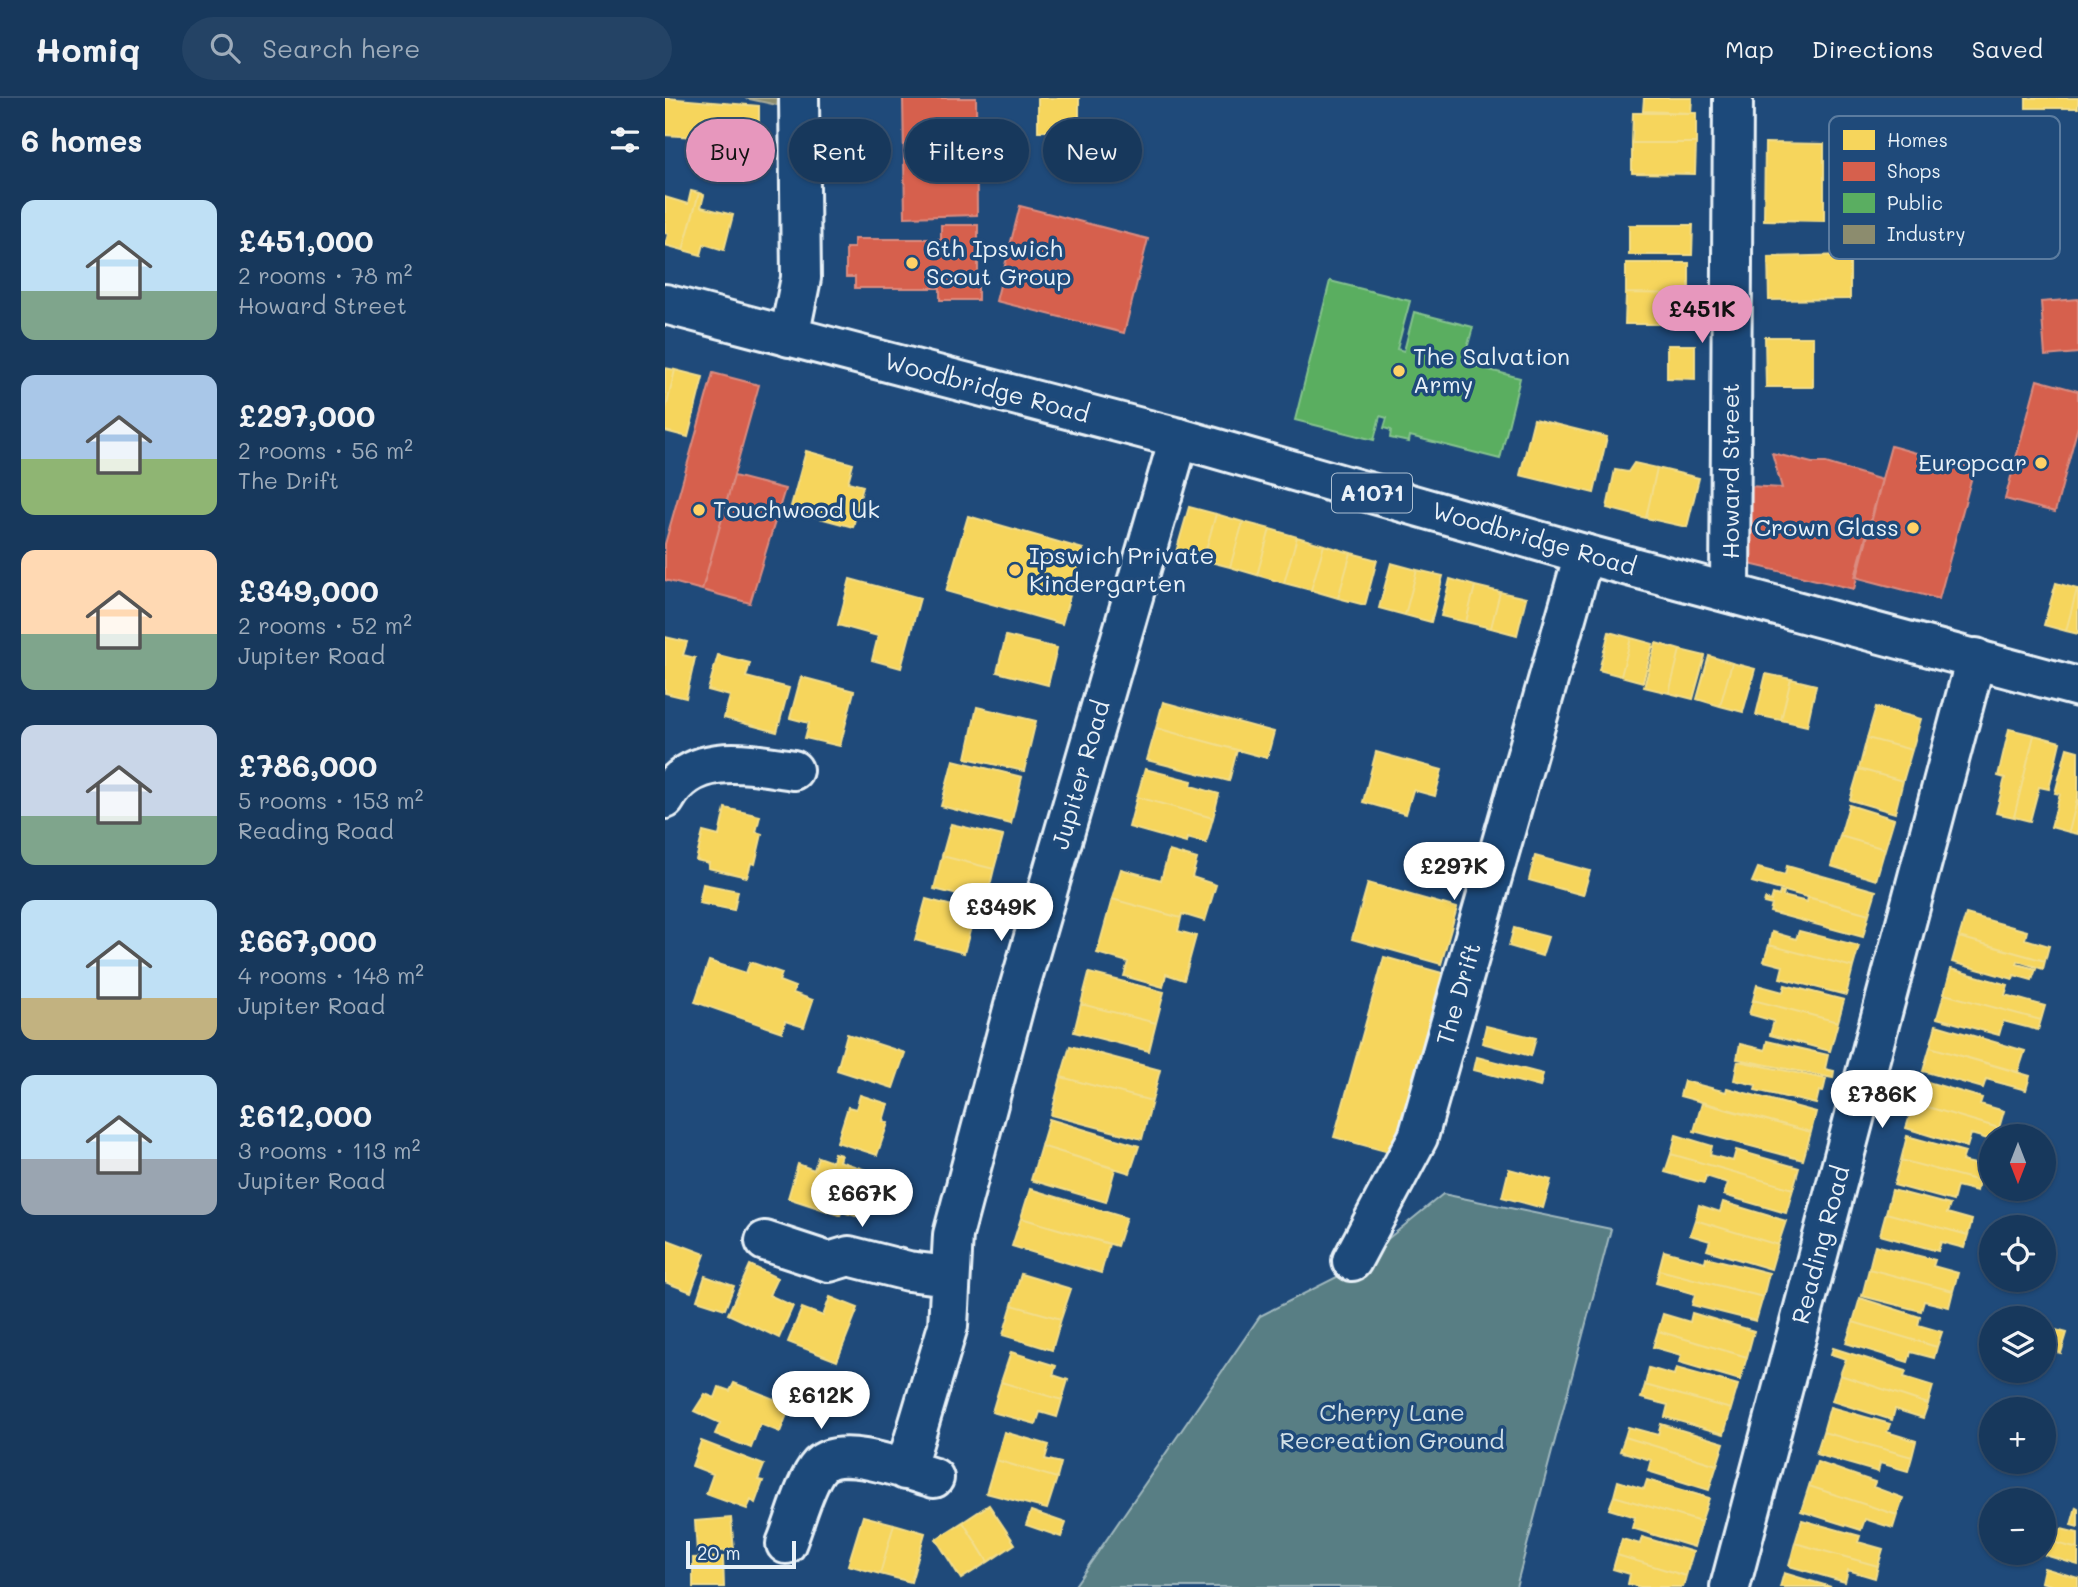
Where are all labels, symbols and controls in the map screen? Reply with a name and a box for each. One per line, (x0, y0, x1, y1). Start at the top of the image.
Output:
search box (182, 17, 672, 80)
text: Homiq (35, 27, 140, 70)
icon: search (206, 29, 244, 67)
text: Search here (262, 31, 420, 65)
text: Map (1725, 33, 1774, 64)
text: Directions (1812, 33, 1934, 64)
text: Saved (1972, 33, 2043, 64)
legend (1829, 116, 2060, 259)
chip: Buy (686, 119, 775, 182)
chip: Rent (789, 119, 891, 182)
chip: Filters (905, 119, 1029, 182)
chip: New (1043, 119, 1142, 182)
text: 6 homes (21, 120, 142, 160)
icon: filters (606, 121, 644, 159)
text: Homes (1887, 127, 1948, 152)
text: Shops (1887, 158, 1941, 183)
text: Public (1887, 190, 1943, 215)
text: £451,000 (238, 220, 374, 260)
text: Industry (1887, 221, 1965, 246)
icon: home (77, 228, 161, 312)
place label: 6th Ipswich Scout Group (926, 232, 1071, 291)
marker: 6th Ipswich Scout Group (904, 255, 920, 271)
text: 2 rooms · 78 m² (238, 260, 412, 290)
pin: £451K (1653, 286, 1751, 345)
text: Howard Street (238, 290, 407, 320)
text: £451K (1668, 293, 1736, 323)
place label: The Salvation Army (1413, 340, 1570, 399)
street label: Woodbridge Road (882, 344, 1093, 429)
marker: The Salvation Army (1391, 363, 1407, 379)
street label: Howard Street (1714, 383, 1745, 559)
text: £297,000 (238, 395, 375, 435)
icon: home (77, 403, 161, 487)
text: 2 rooms · 56 m² (238, 435, 413, 465)
place label: Europcar (1918, 446, 2027, 477)
marker: Europcar (2033, 455, 2049, 471)
text: The Drift (238, 465, 339, 495)
road number: A1071 (1332, 474, 1412, 512)
place label: Touchwood Uk (713, 493, 880, 524)
street label: Woodbridge Road (1429, 494, 1640, 582)
marker: Touchwood Uk (691, 502, 707, 518)
place label: Crown Glass (1754, 511, 1899, 542)
marker: Crown Glass (1905, 520, 1921, 536)
place label: Ipswich Private Kindergarten (1029, 539, 1214, 598)
marker: Ipswich Private Kindergarten (1007, 562, 1023, 578)
text: £349,000 (238, 570, 379, 610)
icon: home (77, 578, 161, 662)
text: 2 rooms · 52 m² (238, 610, 412, 640)
text: Jupiter Road (238, 640, 385, 670)
street label: Jupiter Road (1044, 697, 1116, 853)
text: £786,000 (238, 745, 377, 785)
icon: home (77, 753, 161, 837)
text: 5 rooms · 153 m² (238, 785, 423, 815)
text: Reading Road (238, 815, 394, 845)
pin: £297K (1405, 842, 1503, 902)
text: £297K (1420, 850, 1488, 880)
pin: £349K (952, 884, 1050, 943)
text: £349K (965, 891, 1037, 921)
text: £667,000 (238, 920, 377, 960)
icon: home (77, 928, 161, 1012)
street label: The Drift (1428, 939, 1487, 1048)
text: 4 rooms · 148 m² (238, 960, 424, 990)
text: Jupiter Road (238, 990, 385, 1020)
pin: £786K (1833, 1070, 1931, 1130)
text: £786K (1847, 1078, 1917, 1108)
text: £612,000 (238, 1095, 372, 1135)
icon: home (77, 1103, 161, 1187)
north arrow (1979, 1124, 2056, 1200)
map controls (1979, 1124, 2056, 1565)
text: 3 rooms · 113 m² (238, 1135, 420, 1165)
street label: Reading Road (1784, 1162, 1856, 1327)
text: Jupiter Road (238, 1165, 385, 1195)
pin: £667K (813, 1170, 911, 1229)
text: £667K (827, 1177, 897, 1207)
button: locate (1979, 1215, 2056, 1292)
button: layers (1979, 1306, 2056, 1383)
pin: £612K (772, 1372, 870, 1431)
text: £612K (788, 1379, 854, 1409)
park label: Cherry Lane Recreation Ground (1279, 1396, 1505, 1455)
button: + (1979, 1397, 2056, 1474)
button: − (1979, 1488, 2056, 1565)
scale bar (686, 1538, 796, 1570)
text: 20 m (697, 1540, 741, 1565)

